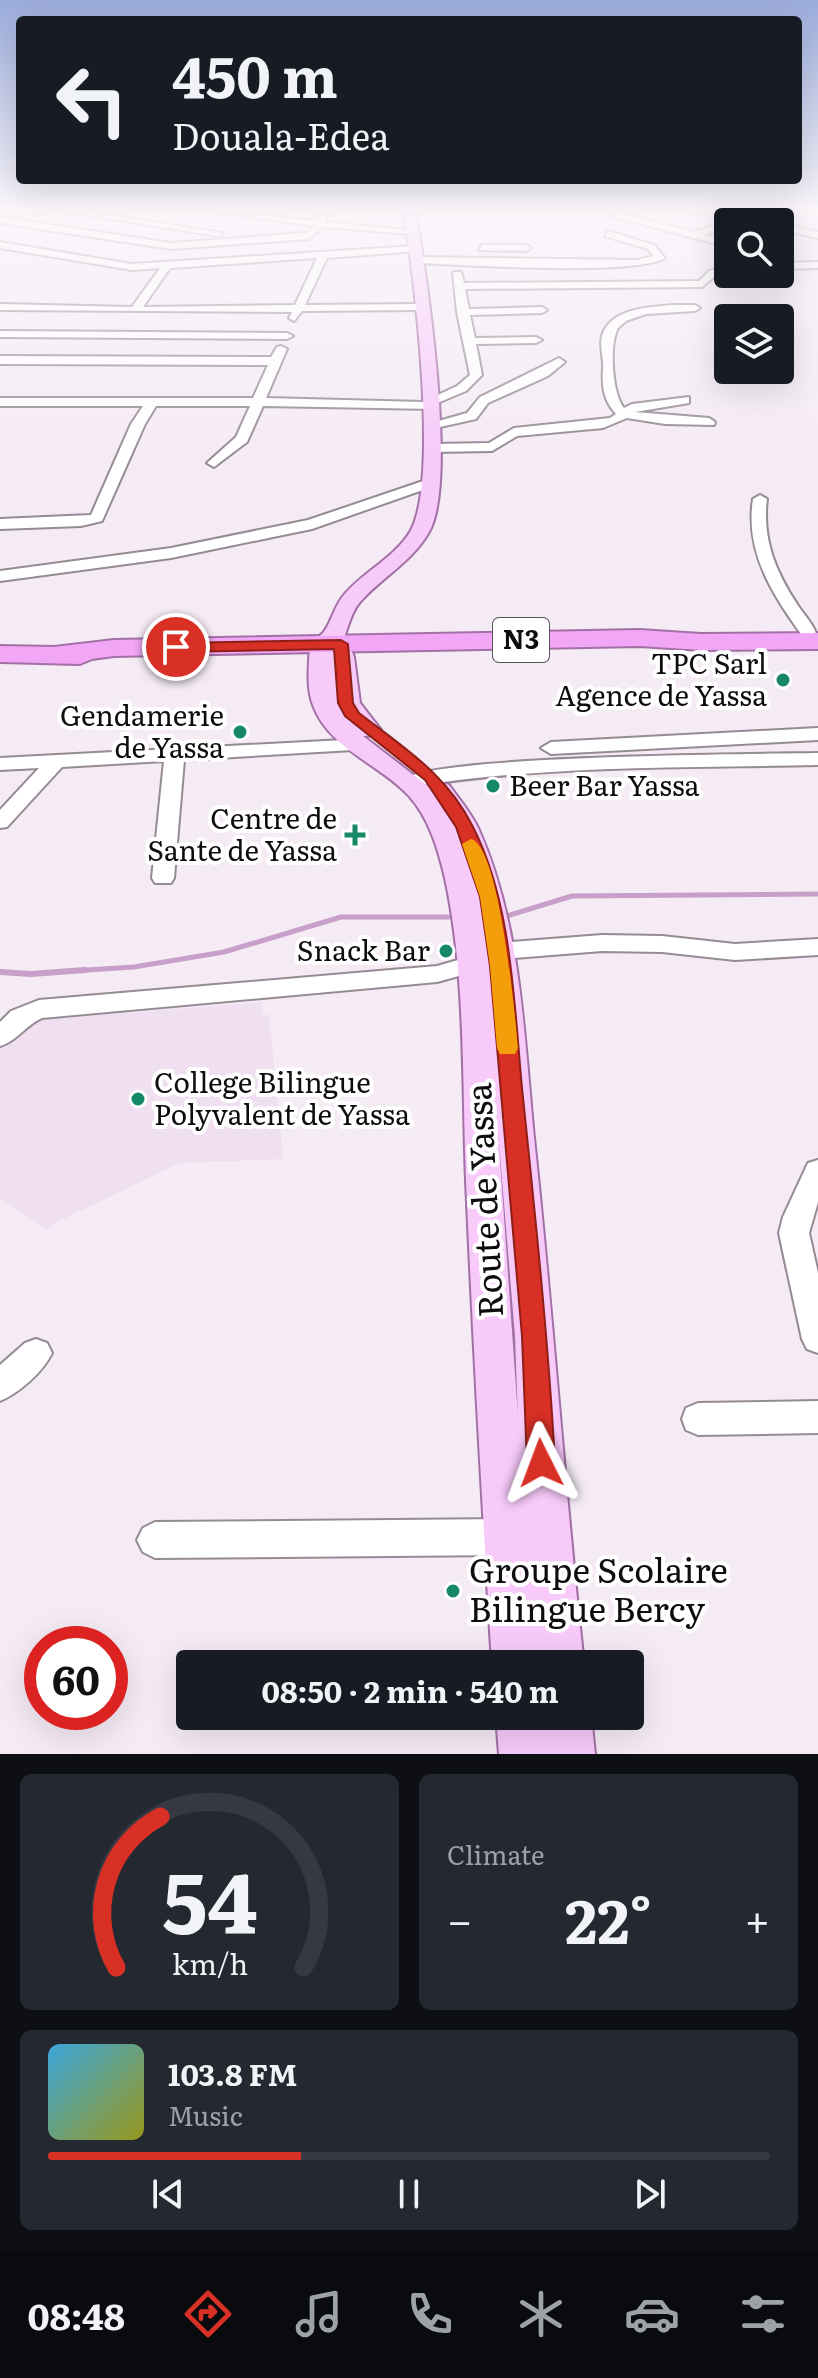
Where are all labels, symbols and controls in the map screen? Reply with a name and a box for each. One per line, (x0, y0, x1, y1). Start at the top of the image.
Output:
text: 450 m (172, 32, 338, 115)
icon: left (40, 48, 144, 152)
text: Douala-Edea (172, 108, 390, 161)
map controls (714, 208, 794, 384)
button: search (714, 208, 794, 288)
button: layers (714, 304, 794, 384)
pin (142, 613, 210, 681)
road number: N3 (493, 618, 549, 662)
icon: arrive (154, 625, 198, 669)
place label: TPC Sarl Agence de Yassa (555, 641, 767, 715)
marker: TPC Sarl Agence de Yassa (774, 671, 792, 689)
place label: Gendamerie de Yassa (60, 693, 224, 767)
marker: Gendamerie de Yassa (231, 723, 249, 741)
place label: Beer Bar Yassa (509, 763, 700, 805)
marker: Beer Bar Yassa (484, 777, 502, 795)
place label: Centre de Sante de Yassa (147, 796, 337, 870)
marker: Centre de Sante de Yassa (344, 824, 366, 846)
place label: Snack Bar (297, 928, 431, 970)
marker: Snack Bar (437, 942, 455, 960)
place label: College Bilingue Polyvalent de Yassa (154, 1060, 410, 1134)
street label: Route de Yassa (451, 1081, 513, 1319)
marker: College Bilingue Polyvalent de Yassa (129, 1090, 147, 1108)
position arrow (499, 1421, 583, 1505)
place label: Groupe Scolaire Bilingue Bercy (469, 1543, 728, 1632)
marker: Groupe Scolaire Bilingue Bercy (444, 1582, 462, 1600)
speed limit sign: 60 (24, 1626, 128, 1730)
text: 08:50 · 2 min · 540 m (261, 1668, 559, 1712)
text: Climate (447, 1834, 545, 1873)
text: 54 (162, 1836, 257, 1960)
text: 22° (565, 1873, 652, 1962)
text: − (447, 1885, 473, 1951)
text: + (744, 1885, 770, 1951)
text: km/h (171, 1941, 248, 1984)
text: 103.8 FM (168, 2051, 297, 2095)
text: Music (168, 2095, 243, 2134)
icon: previous (146, 2172, 190, 2216)
icon: pause (387, 2172, 431, 2216)
icon: next (628, 2172, 672, 2216)
icon: directions (180, 2286, 236, 2342)
icon: music (291, 2286, 347, 2342)
icon: phone (402, 2286, 458, 2342)
icon: climate (513, 2286, 569, 2342)
icon: car (624, 2286, 680, 2342)
icon: filters (735, 2286, 791, 2342)
text: 08:48 (27, 2288, 125, 2341)

